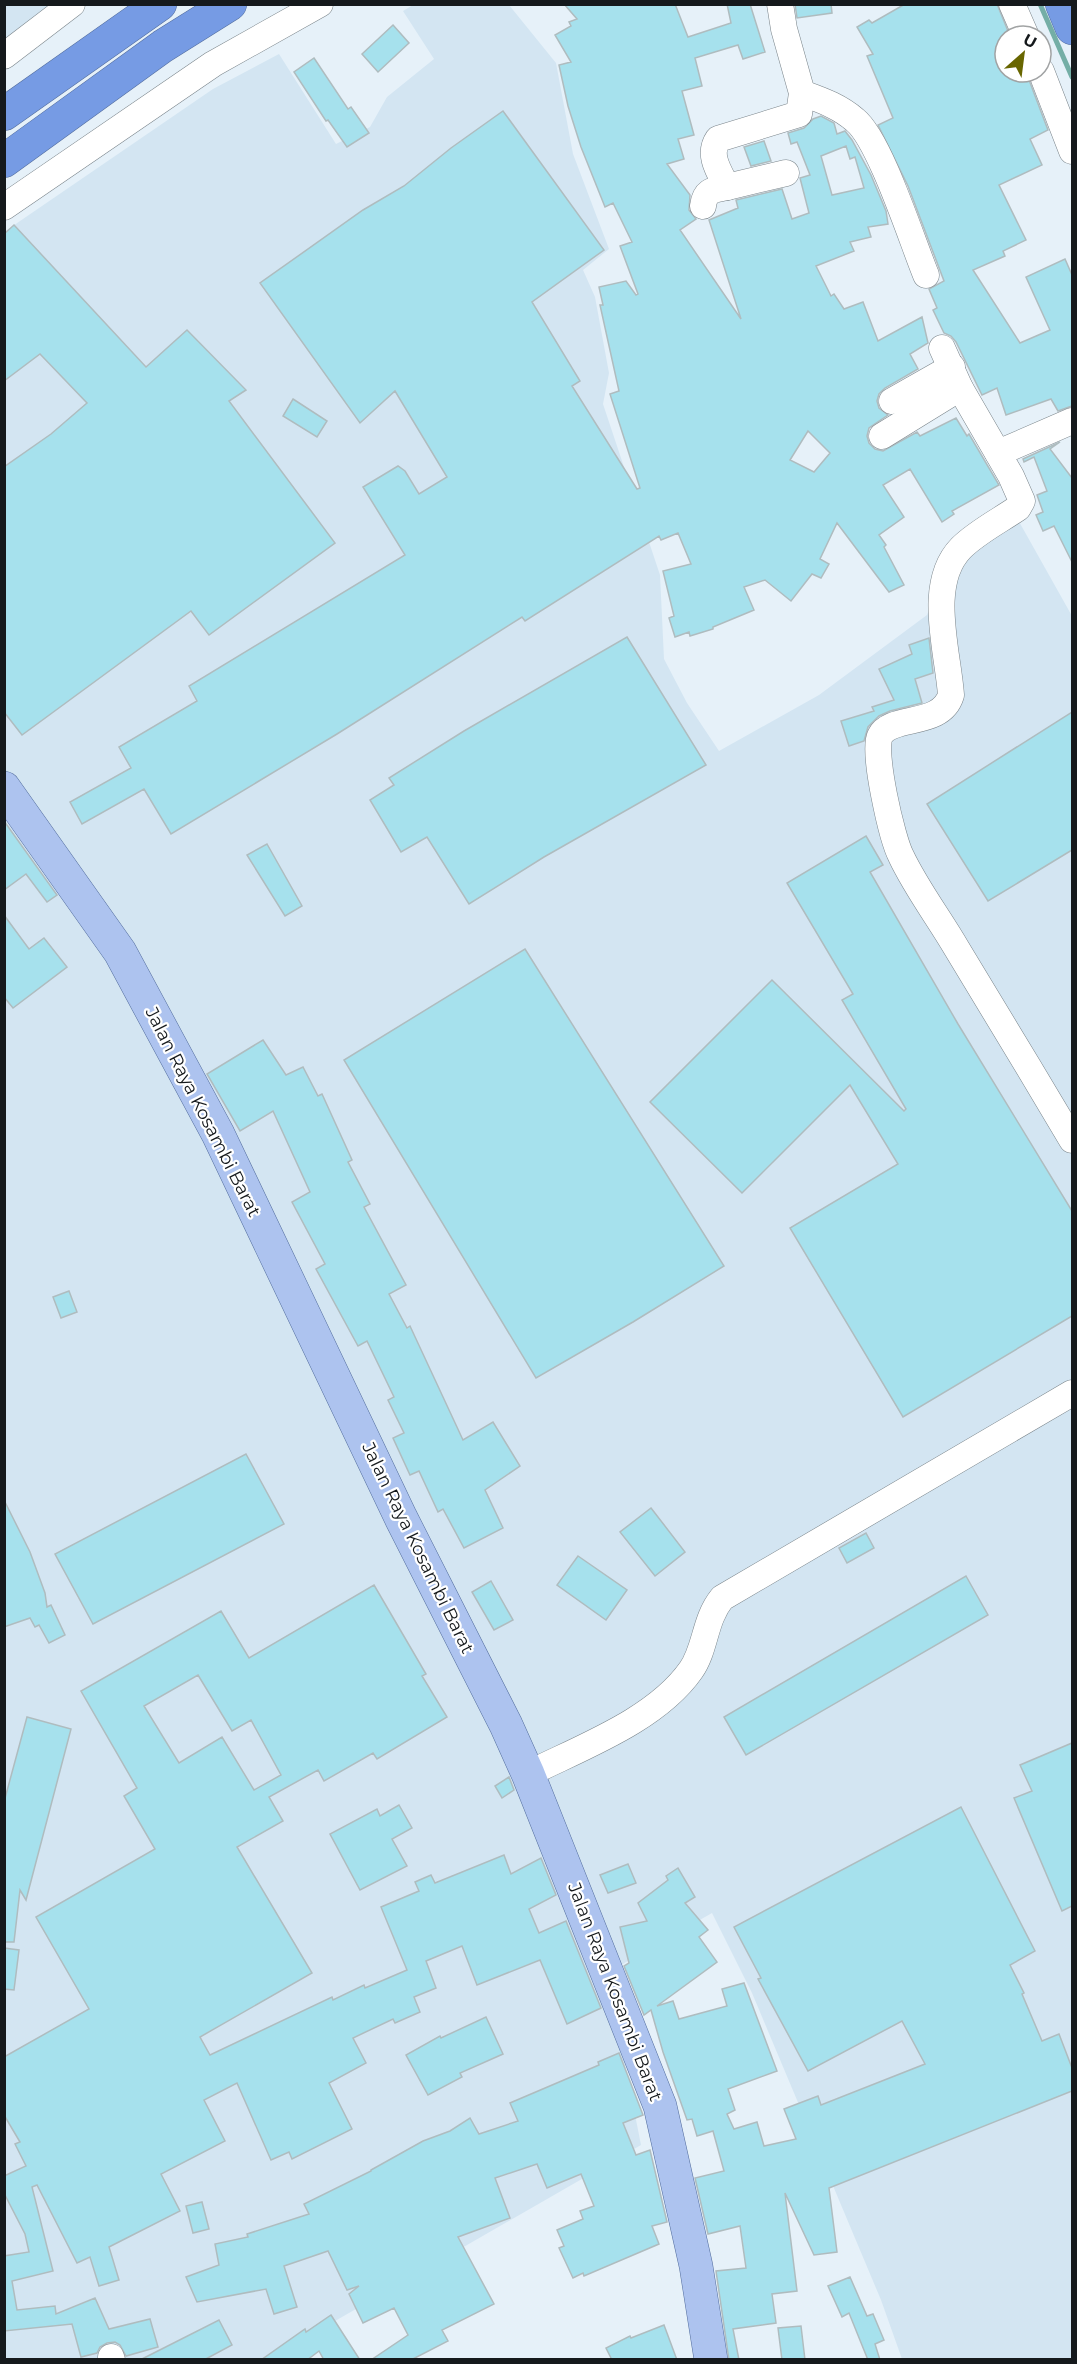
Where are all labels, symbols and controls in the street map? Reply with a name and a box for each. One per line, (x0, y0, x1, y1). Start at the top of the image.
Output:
north arrow (993, 24, 1053, 84)
text: U (1020, 30, 1040, 53)
street label: Jalan Raya Kosambi Barat (140, 1003, 266, 1221)
street label: Jalan Raya Kosambi Barat (357, 1438, 479, 1657)
street label: Jalan Raya Kosambi Barat (563, 1879, 667, 2104)

